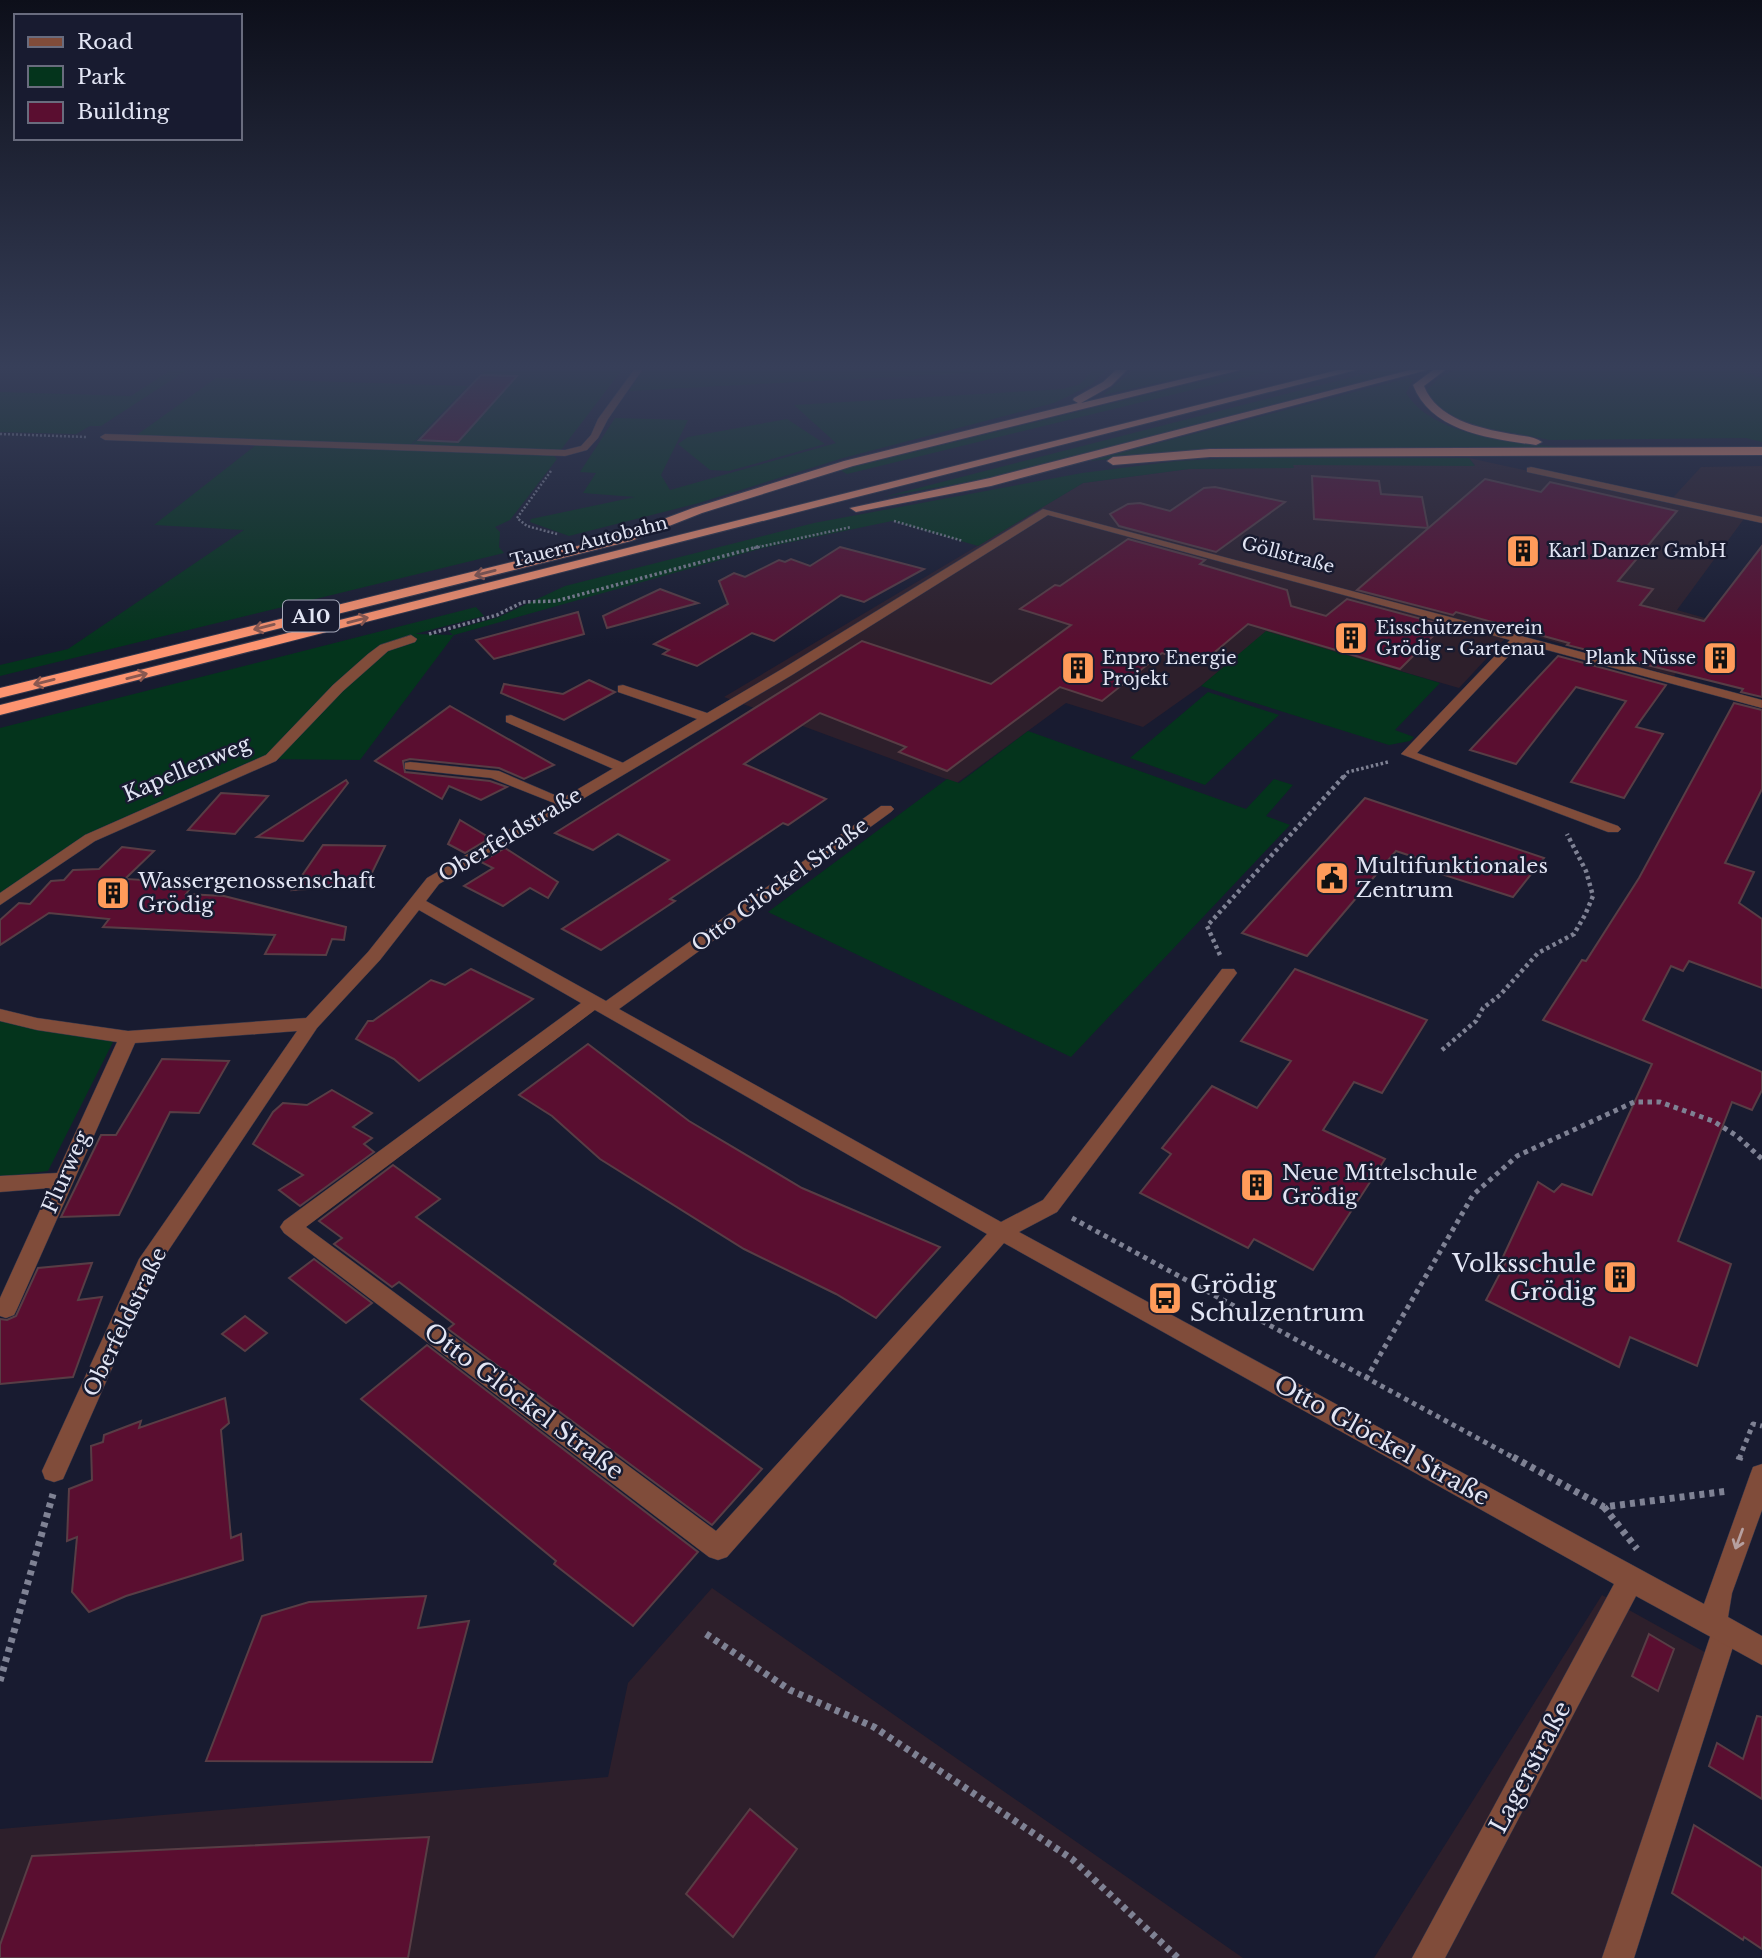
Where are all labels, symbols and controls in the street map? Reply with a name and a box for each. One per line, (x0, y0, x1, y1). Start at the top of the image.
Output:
legend (14, 14, 242, 140)
text: Road (77, 29, 133, 55)
text: Park (77, 64, 126, 90)
text: Building (77, 99, 170, 125)
street label: Tauern Autobahn (508, 512, 670, 572)
street label: Göllstraße (1239, 532, 1337, 578)
building icon: Karl Danzer GmbH (1504, 532, 1542, 570)
place label: Karl Danzer GmbH (1548, 540, 1726, 562)
one-way arrow (474, 567, 497, 580)
road number: A10 (283, 600, 339, 632)
one-way arrow (346, 613, 369, 626)
place label: Eisschützenverein Grödig - Gartenau (1376, 617, 1545, 660)
building icon: Eisschützenverein Grödig - Gartenau (1332, 619, 1370, 657)
one-way arrow (253, 621, 276, 634)
building icon: Plank Nüsse (1701, 639, 1739, 677)
place label: Enpro Energie Projekt (1102, 647, 1237, 690)
place label: Plank Nüsse (1585, 647, 1696, 669)
building icon: Enpro Energie Projekt (1059, 649, 1097, 687)
one-way arrow (126, 669, 148, 682)
one-way arrow (33, 676, 55, 689)
street label: Kapellenweg (119, 730, 255, 808)
street label: Oberfeldstraße (434, 782, 586, 888)
street label: Otto Glöckel Straße (687, 812, 873, 958)
place label: Multifunktionales Zentrum (1356, 853, 1548, 903)
public building icon: Multifunktionales Zentrum (1313, 859, 1351, 897)
place label: Wassergenossenschaft Grödig (137, 868, 375, 918)
building icon: Wassergenossenschaft Grödig (94, 874, 132, 912)
street label: Flurweg (36, 1127, 96, 1217)
place label: Neue Mittelschule Grödig (1282, 1160, 1477, 1210)
building icon: Neue Mittelschule Grödig (1238, 1166, 1276, 1204)
street label: Oberfeldstraße (78, 1243, 172, 1401)
place label: Volksschule Grödig (1451, 1249, 1597, 1306)
building icon: Volksschule Grödig (1601, 1258, 1639, 1296)
place label: Grödig Schulzentrum (1190, 1270, 1365, 1327)
bus stop icon: Grödig Schulzentrum (1146, 1279, 1184, 1317)
street label: Otto Glöckel Straße (419, 1317, 629, 1485)
street label: Otto Glöckel Straße (1269, 1369, 1495, 1511)
one-way arrow (1732, 1528, 1744, 1550)
street label: Lagerstraße (1483, 1696, 1577, 1838)

